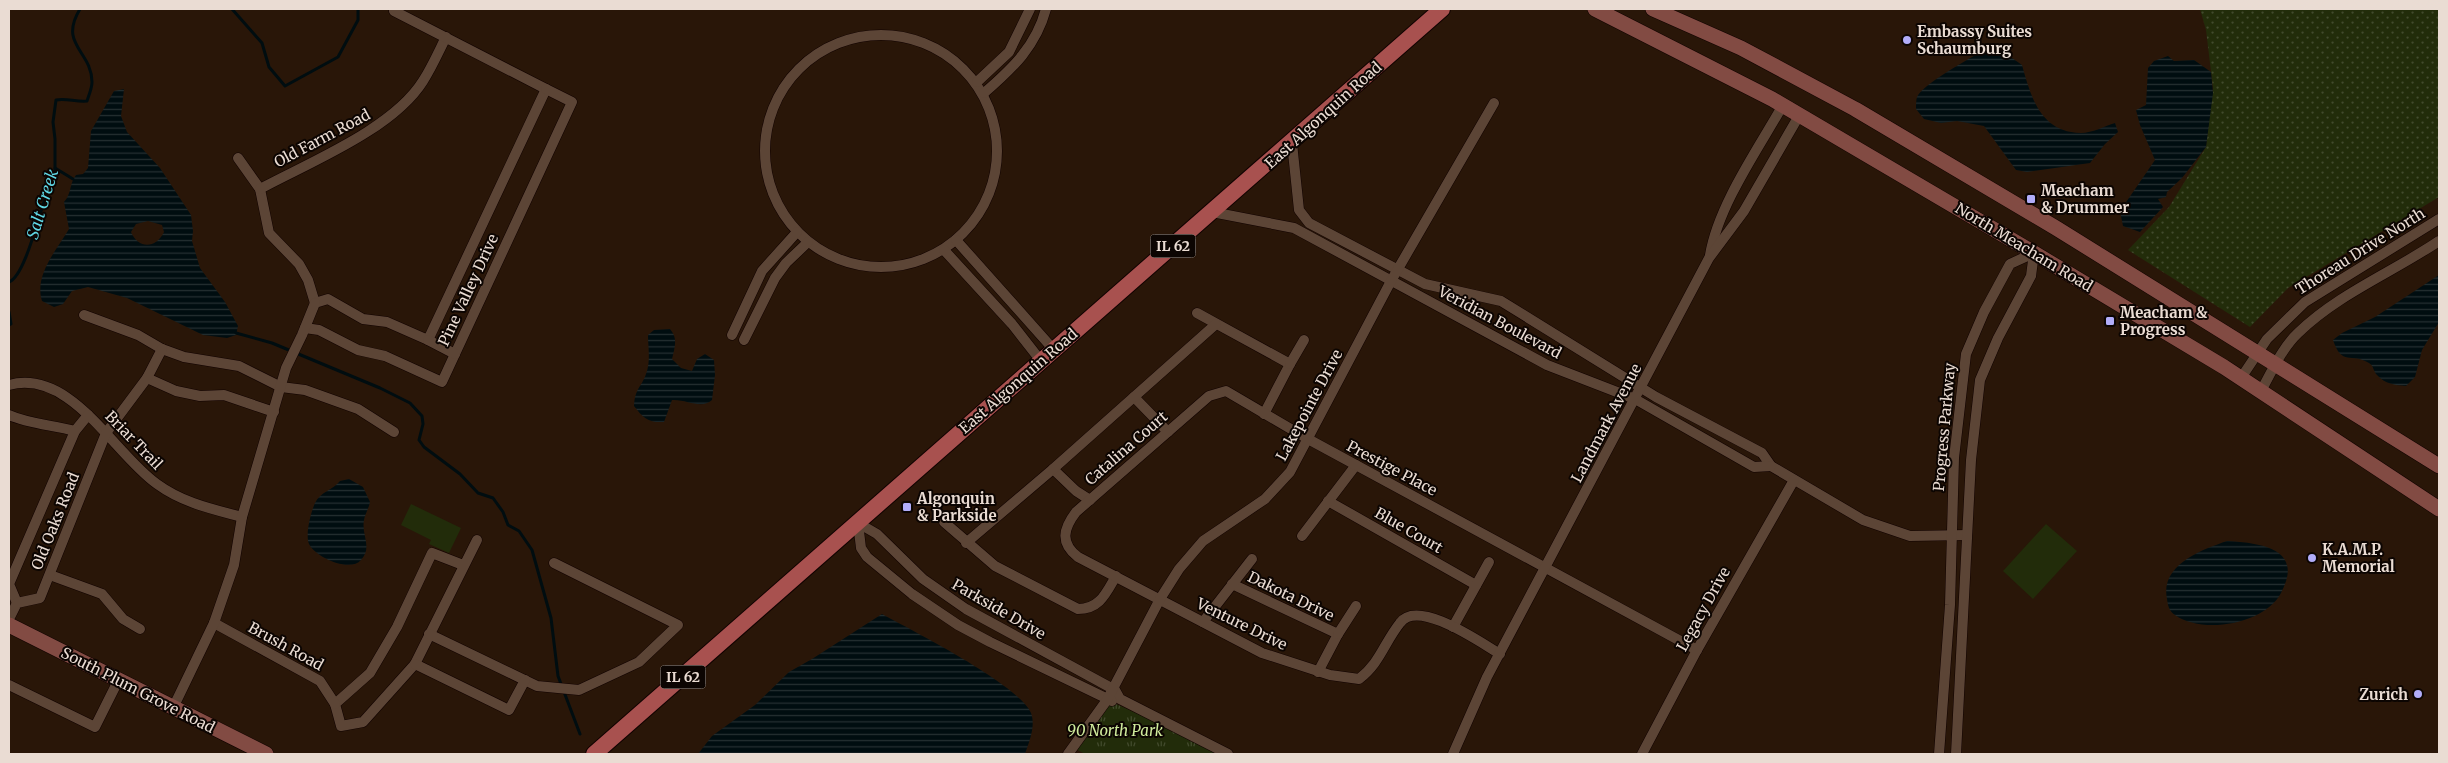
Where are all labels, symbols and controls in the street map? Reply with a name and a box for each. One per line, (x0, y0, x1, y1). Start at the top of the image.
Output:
place label: Embassy Suites Schaumburg (1917, 22, 2032, 58)
marker: Embassy Suites Schaumburg (1901, 34, 1913, 46)
street label: East Algonquin Road (1261, 57, 1385, 173)
street label: Old Farm Road (271, 105, 373, 171)
water label: Salt Creek (22, 166, 62, 241)
place label: Meacham & Drummer (2041, 181, 2129, 217)
marker: Meacham & Drummer (2025, 193, 2037, 205)
street label: North Meacham Road (1952, 198, 2096, 296)
street label: Thoreau Drive North (2292, 203, 2428, 299)
street label: Pine Valley Drive (434, 231, 502, 349)
road number: IL 62 (1150, 235, 1196, 258)
street label: Veridian Boulevard (1434, 281, 1565, 363)
place label: Meacham & Progress (2120, 303, 2208, 339)
marker: Meacham & Progress (2104, 315, 2116, 327)
street label: East Algonquin Road (955, 324, 1081, 438)
street label: Lakepointe Drive (1272, 346, 1346, 464)
street label: Landmark Avenue (1567, 360, 1645, 486)
street label: Progress Parkway (1929, 362, 1959, 492)
street label: Briar Trail (101, 407, 167, 474)
street label: Catalina Court (1081, 407, 1171, 489)
street label: Prestige Place (1343, 436, 1441, 500)
street label: Old Oaks Road (27, 469, 83, 573)
place label: Algonquin & Parkside (916, 489, 997, 525)
marker: Algonquin & Parkside (901, 501, 913, 513)
street label: Blue Court (1372, 503, 1447, 557)
place label: K.A.M.P. Memorial (2322, 540, 2395, 576)
marker: K.A.M.P. Memorial (2306, 552, 2318, 564)
street label: Legacy Drive (1672, 563, 1734, 654)
street label: Dakota Drive (1245, 567, 1337, 625)
street label: Parkside Drive (949, 575, 1049, 644)
street label: Venture Drive (1193, 593, 1291, 654)
street label: Brush Road (245, 618, 327, 674)
street label: South Plum Grove Road (58, 643, 218, 737)
road number: IL 62 (660, 666, 706, 689)
place label: Zurich (2359, 685, 2408, 704)
marker: Zurich (2412, 688, 2424, 700)
park label: 90 North Park (1067, 721, 1164, 740)

